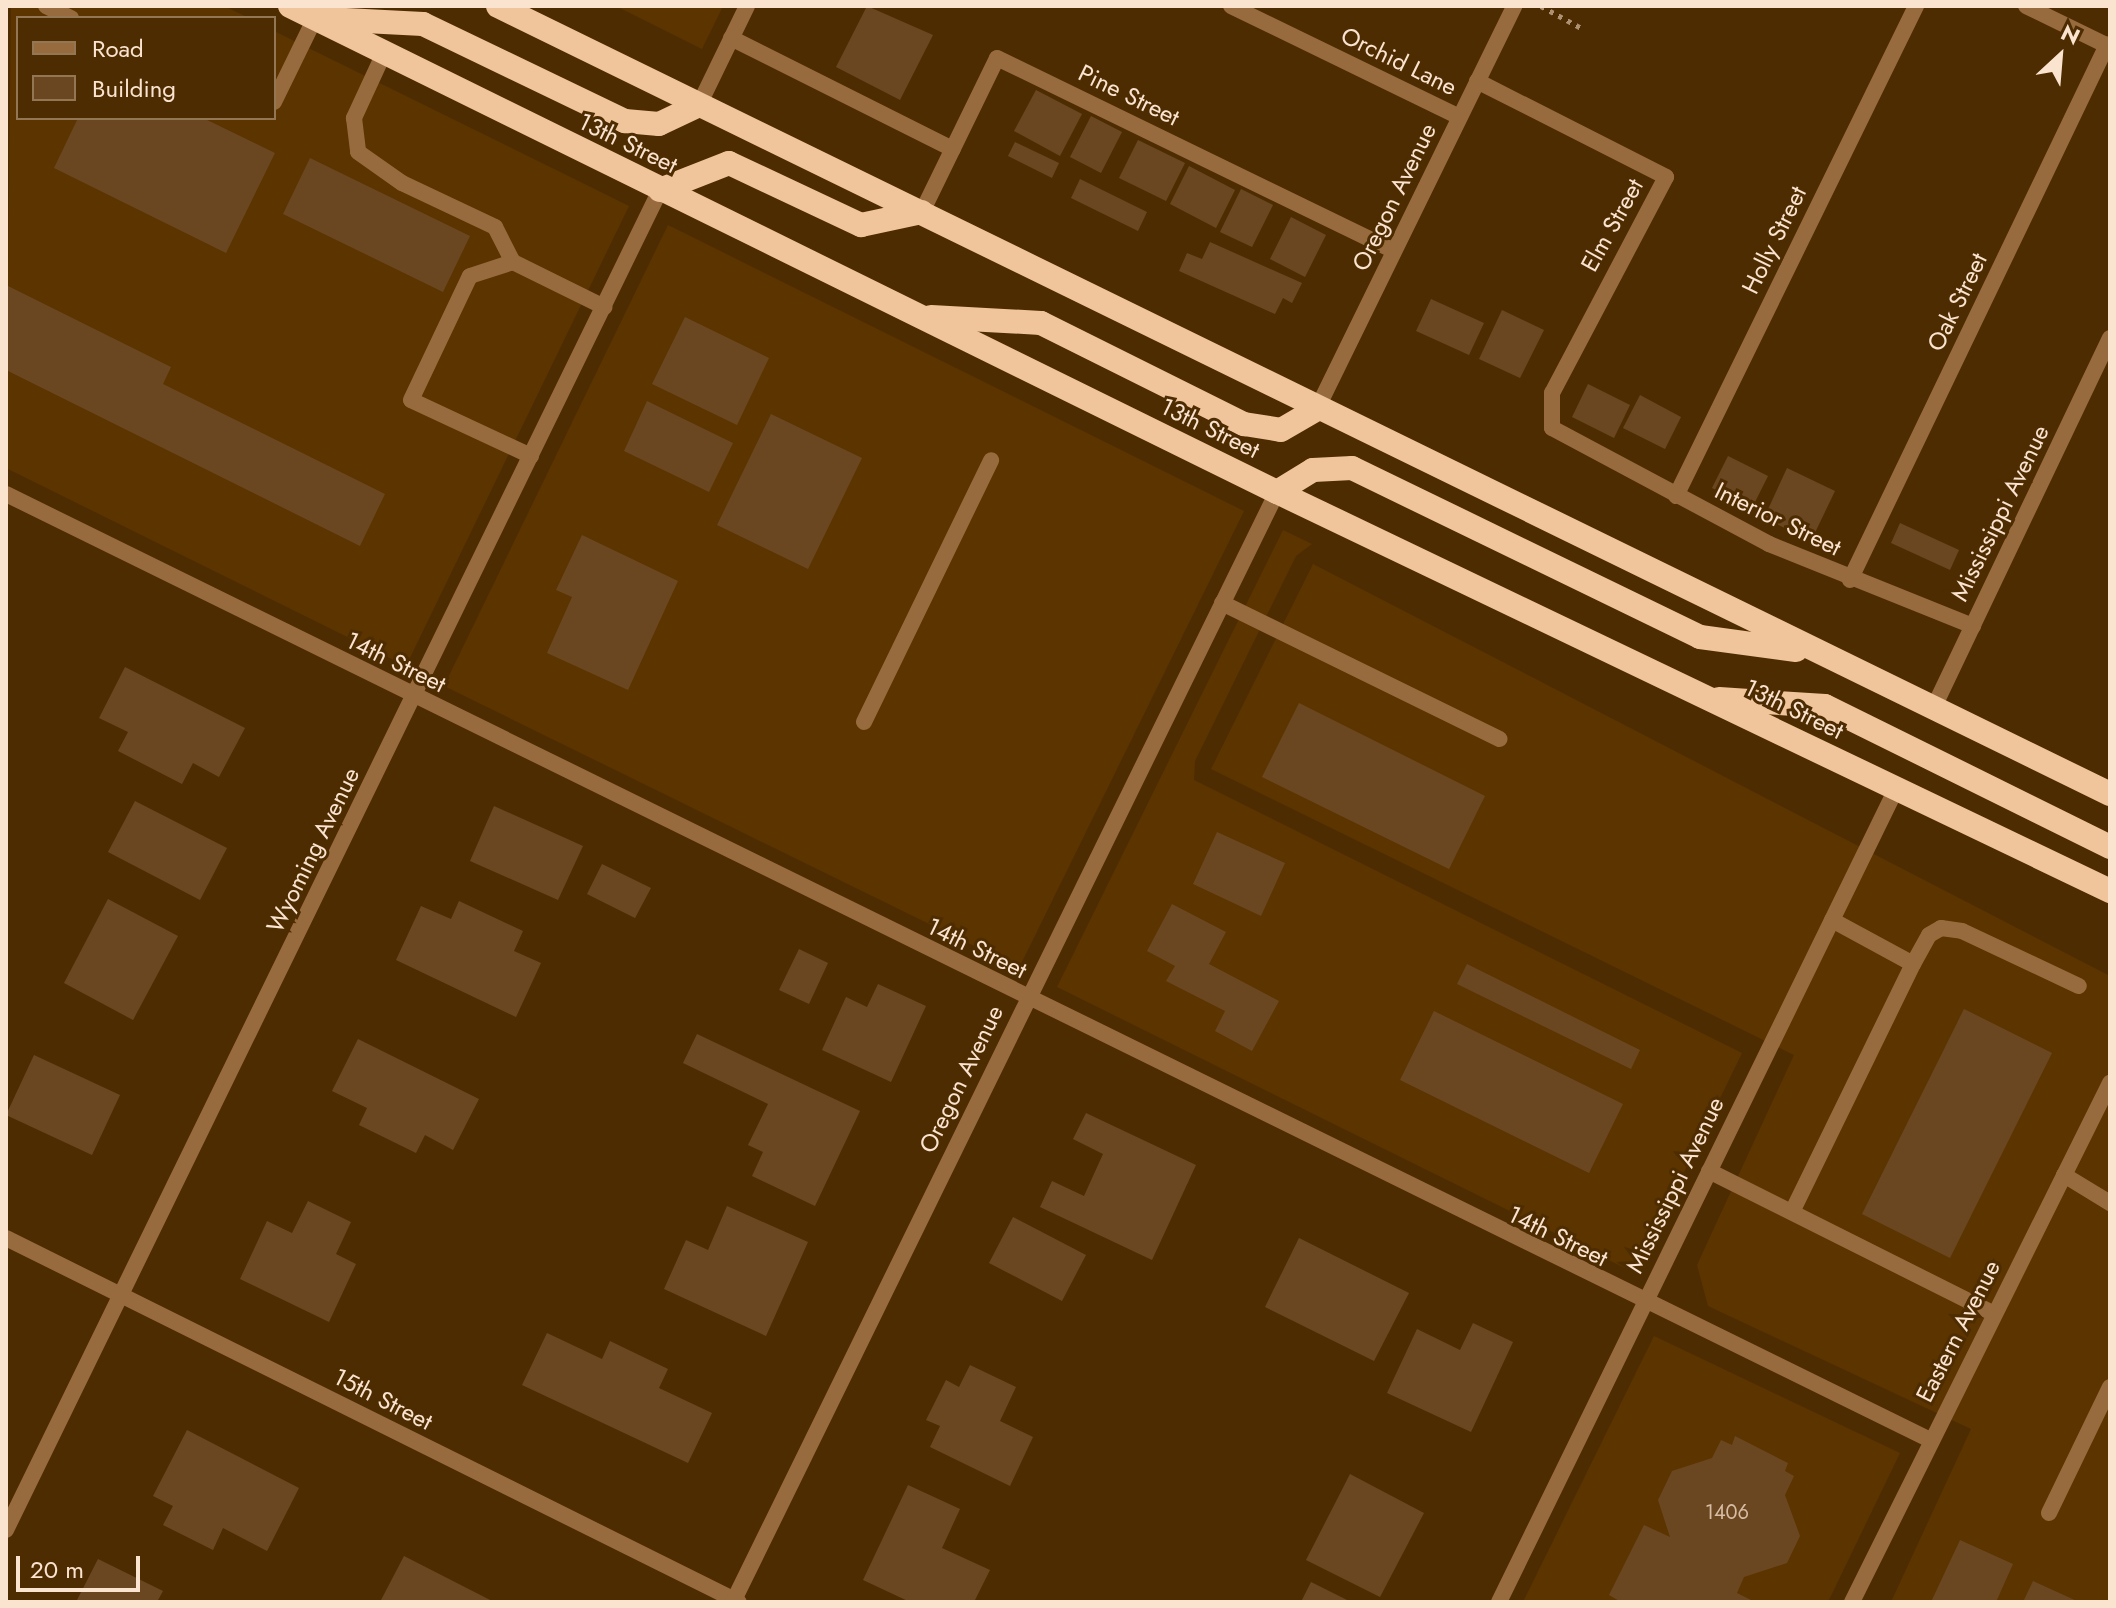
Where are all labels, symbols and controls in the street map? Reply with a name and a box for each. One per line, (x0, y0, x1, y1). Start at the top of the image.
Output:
legend (16, 16, 276, 120)
north arrow (2020, 16, 2100, 96)
text: N (2056, 16, 2085, 53)
street label: Orchid Lane (1336, 21, 1462, 101)
text: Road (92, 31, 144, 66)
street label: Pine Street (1074, 58, 1184, 132)
text: Building (92, 71, 176, 106)
street label: 13th Street (574, 107, 682, 179)
street label: Oregon Avenue (1346, 119, 1442, 275)
street label: Elm Street (1575, 173, 1649, 277)
street label: Holly Street (1736, 181, 1812, 299)
street label: Oak Street (1921, 248, 1993, 356)
street label: 13th Street (1156, 392, 1264, 464)
street label: Mississippi Avenue (1945, 420, 2055, 606)
street label: Interior Street (1710, 476, 1846, 562)
street label: 14th Street (341, 625, 451, 699)
street label: 13th Street (1740, 673, 1848, 745)
street label: Wyoming Avenue (261, 763, 365, 937)
street label: 14th Street (922, 911, 1032, 985)
street label: Oregon Avenue (913, 1001, 1009, 1157)
street label: Mississippi Avenue (1620, 1092, 1730, 1278)
street label: 14th Street (1503, 1199, 1613, 1273)
street label: Eastern Avenue (1910, 1255, 2006, 1407)
street label: 15th Street (329, 1362, 437, 1436)
house number: 1406 (1705, 1500, 1749, 1524)
scale bar (20, 1540, 144, 1590)
text: 20 m (30, 1552, 84, 1587)

